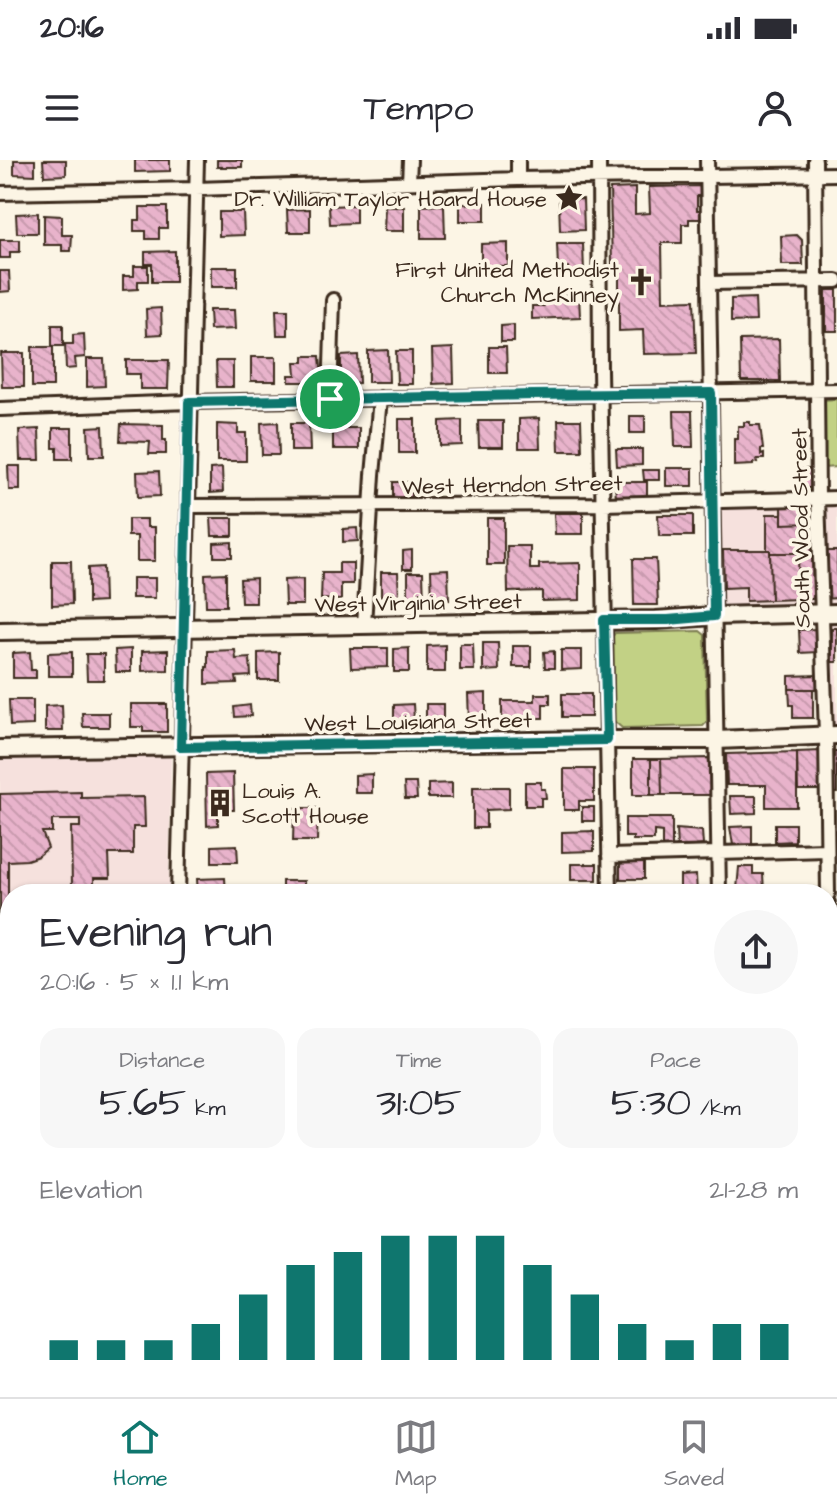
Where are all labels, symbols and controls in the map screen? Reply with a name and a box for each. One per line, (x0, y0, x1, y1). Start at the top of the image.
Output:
text: 20:16 (40, 7, 104, 49)
text: Tempo (363, 83, 474, 134)
icon: menu (40, 86, 84, 130)
icon: person (753, 86, 797, 130)
place icon: Dr. William Taylor Hoard House (554, 183, 584, 213)
place label: Dr. William Taylor Hoard House (235, 184, 547, 216)
place label: First United Methodist Church McKinney (395, 255, 619, 312)
church icon: First United Methodist Church McKinney (626, 267, 656, 297)
pin (296, 365, 364, 433)
icon: arrive (308, 377, 352, 421)
street label: South Wood Street (784, 428, 819, 628)
street label: West Herndon Street (401, 468, 623, 503)
street label: West Virginia Street (314, 586, 522, 622)
street label: West Louisiana Street (304, 705, 532, 740)
place label: Louis A. Scott House (242, 776, 369, 832)
building icon: Louis A. Scott House (205, 788, 235, 818)
text: Evening run (40, 903, 272, 964)
button: share (714, 910, 798, 994)
text: 20:16 · 5 × 1.1 km (40, 964, 228, 1000)
text: Distance (120, 1045, 205, 1076)
text: Time (396, 1045, 442, 1076)
text: Pace (650, 1045, 701, 1076)
text: 5.65 (99, 1076, 186, 1131)
text: 31:05 (376, 1076, 462, 1131)
text: 5:30 (611, 1076, 691, 1131)
text: km (186, 1093, 226, 1124)
text: /km (691, 1093, 741, 1124)
text: Elevation (40, 1172, 142, 1208)
text: 21–28 m (709, 1172, 798, 1208)
tab: Home (113, 1415, 168, 1494)
tab: Map (394, 1415, 438, 1494)
tab: Saved (664, 1415, 724, 1494)

